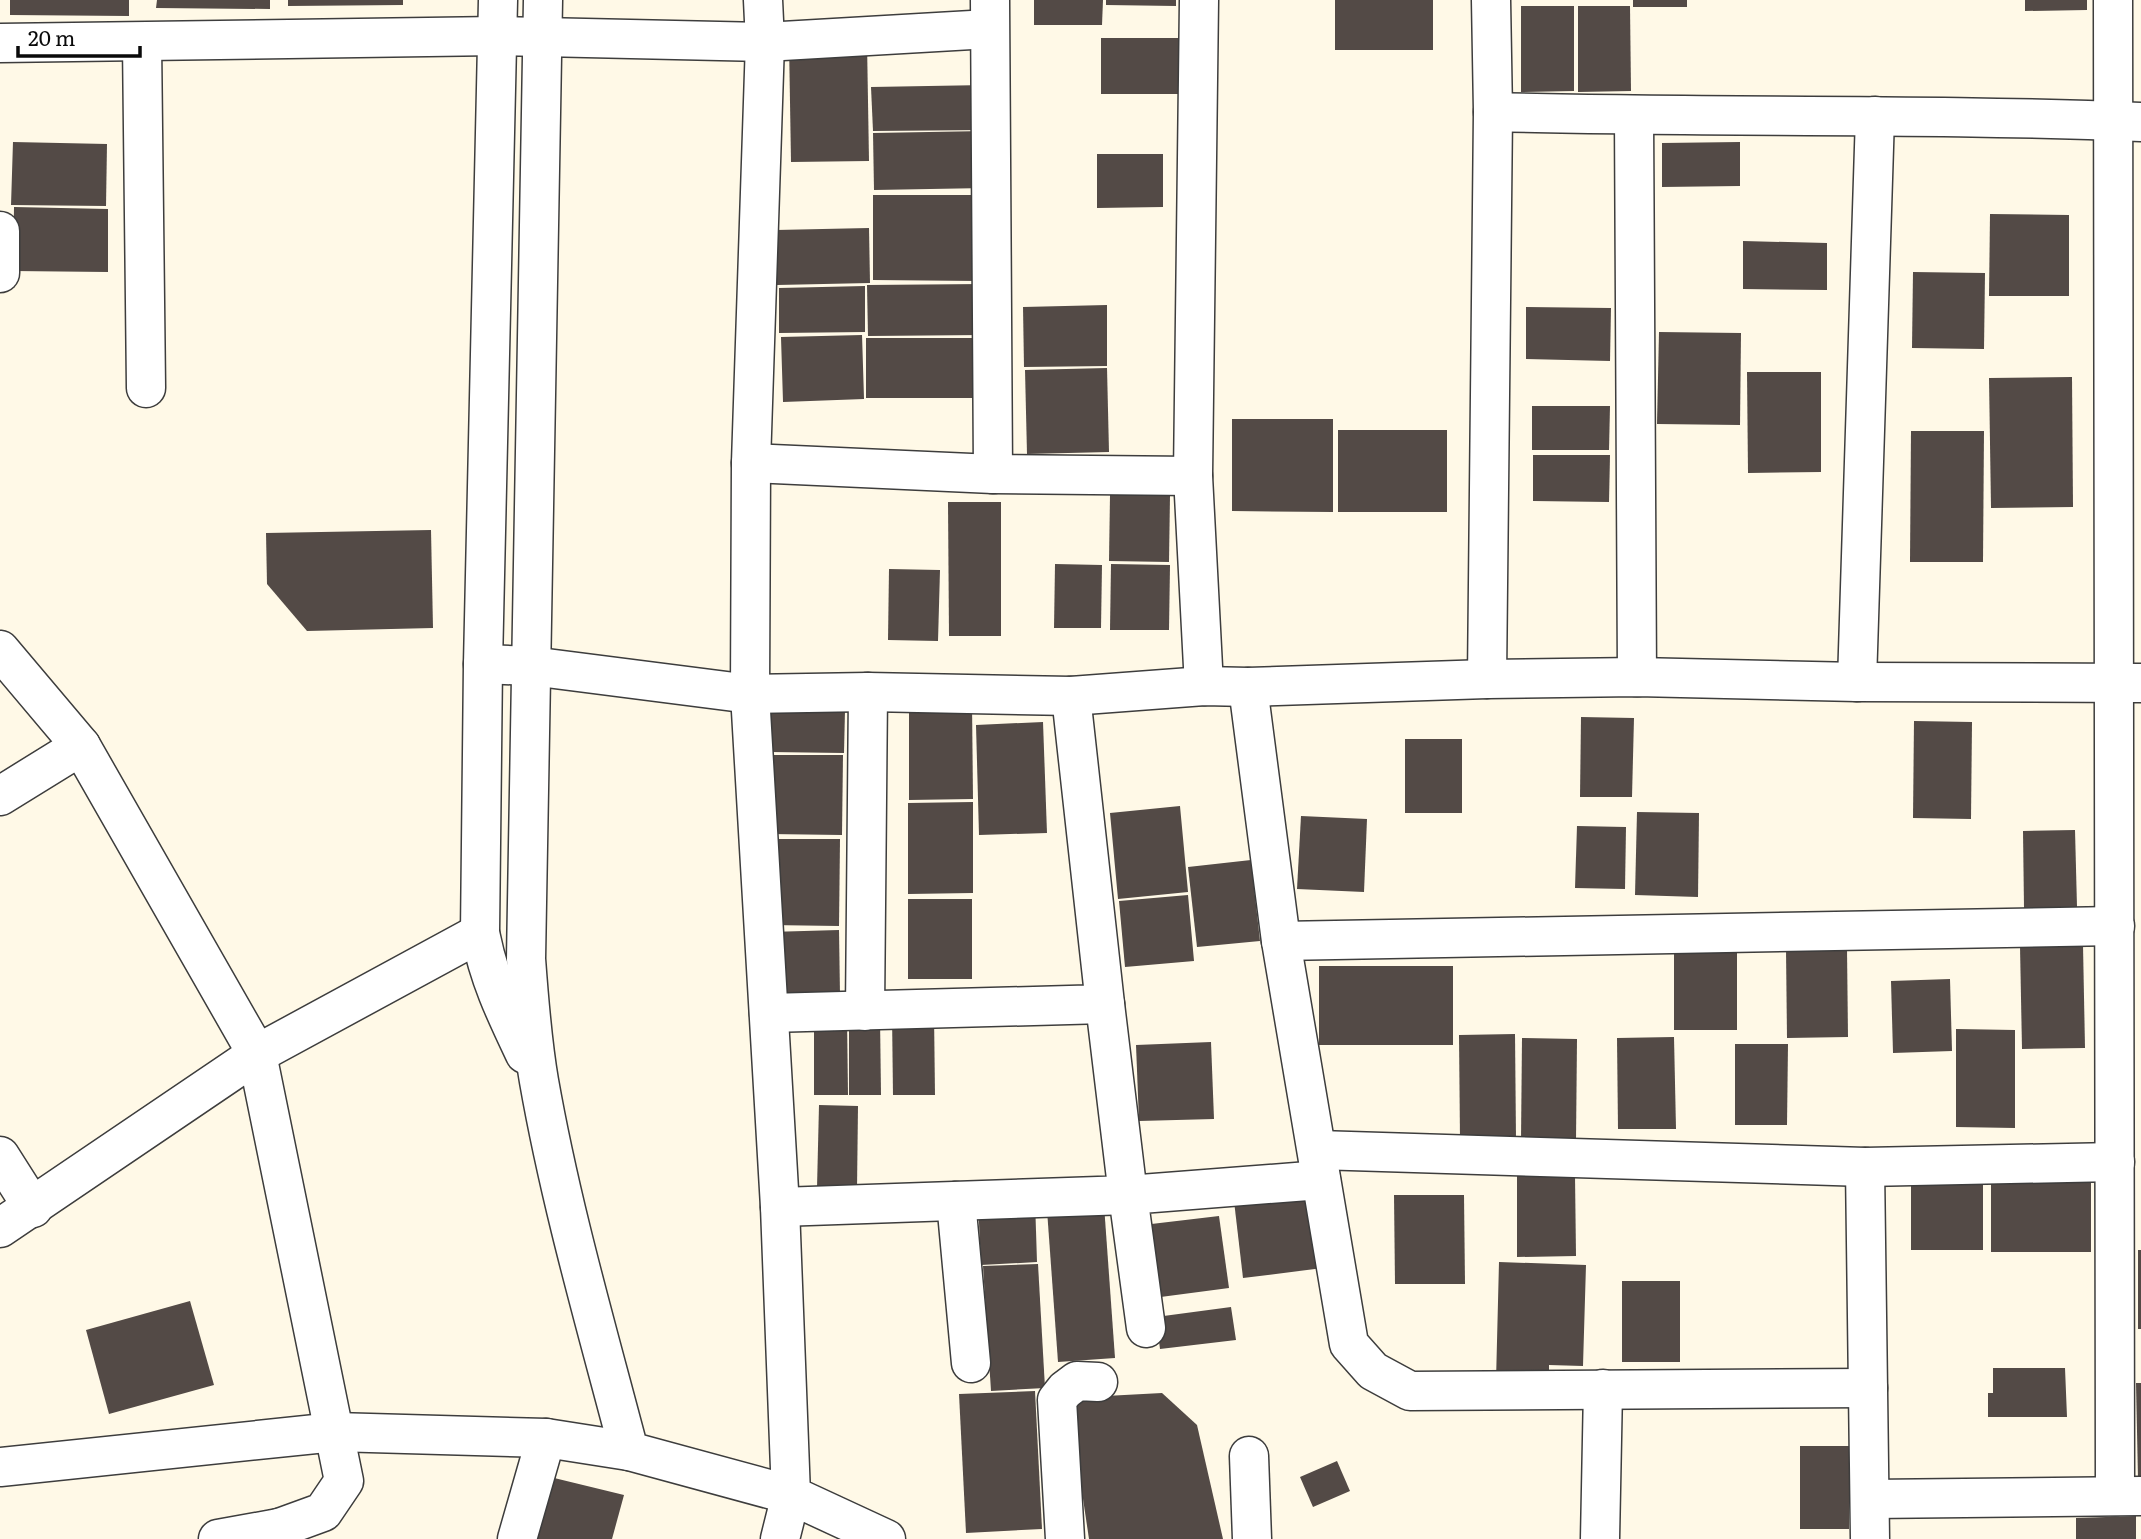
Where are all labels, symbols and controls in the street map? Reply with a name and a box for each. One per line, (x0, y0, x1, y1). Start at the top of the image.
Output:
scale bar (18, 14, 140, 58)
text: 20 m (28, 21, 75, 52)

